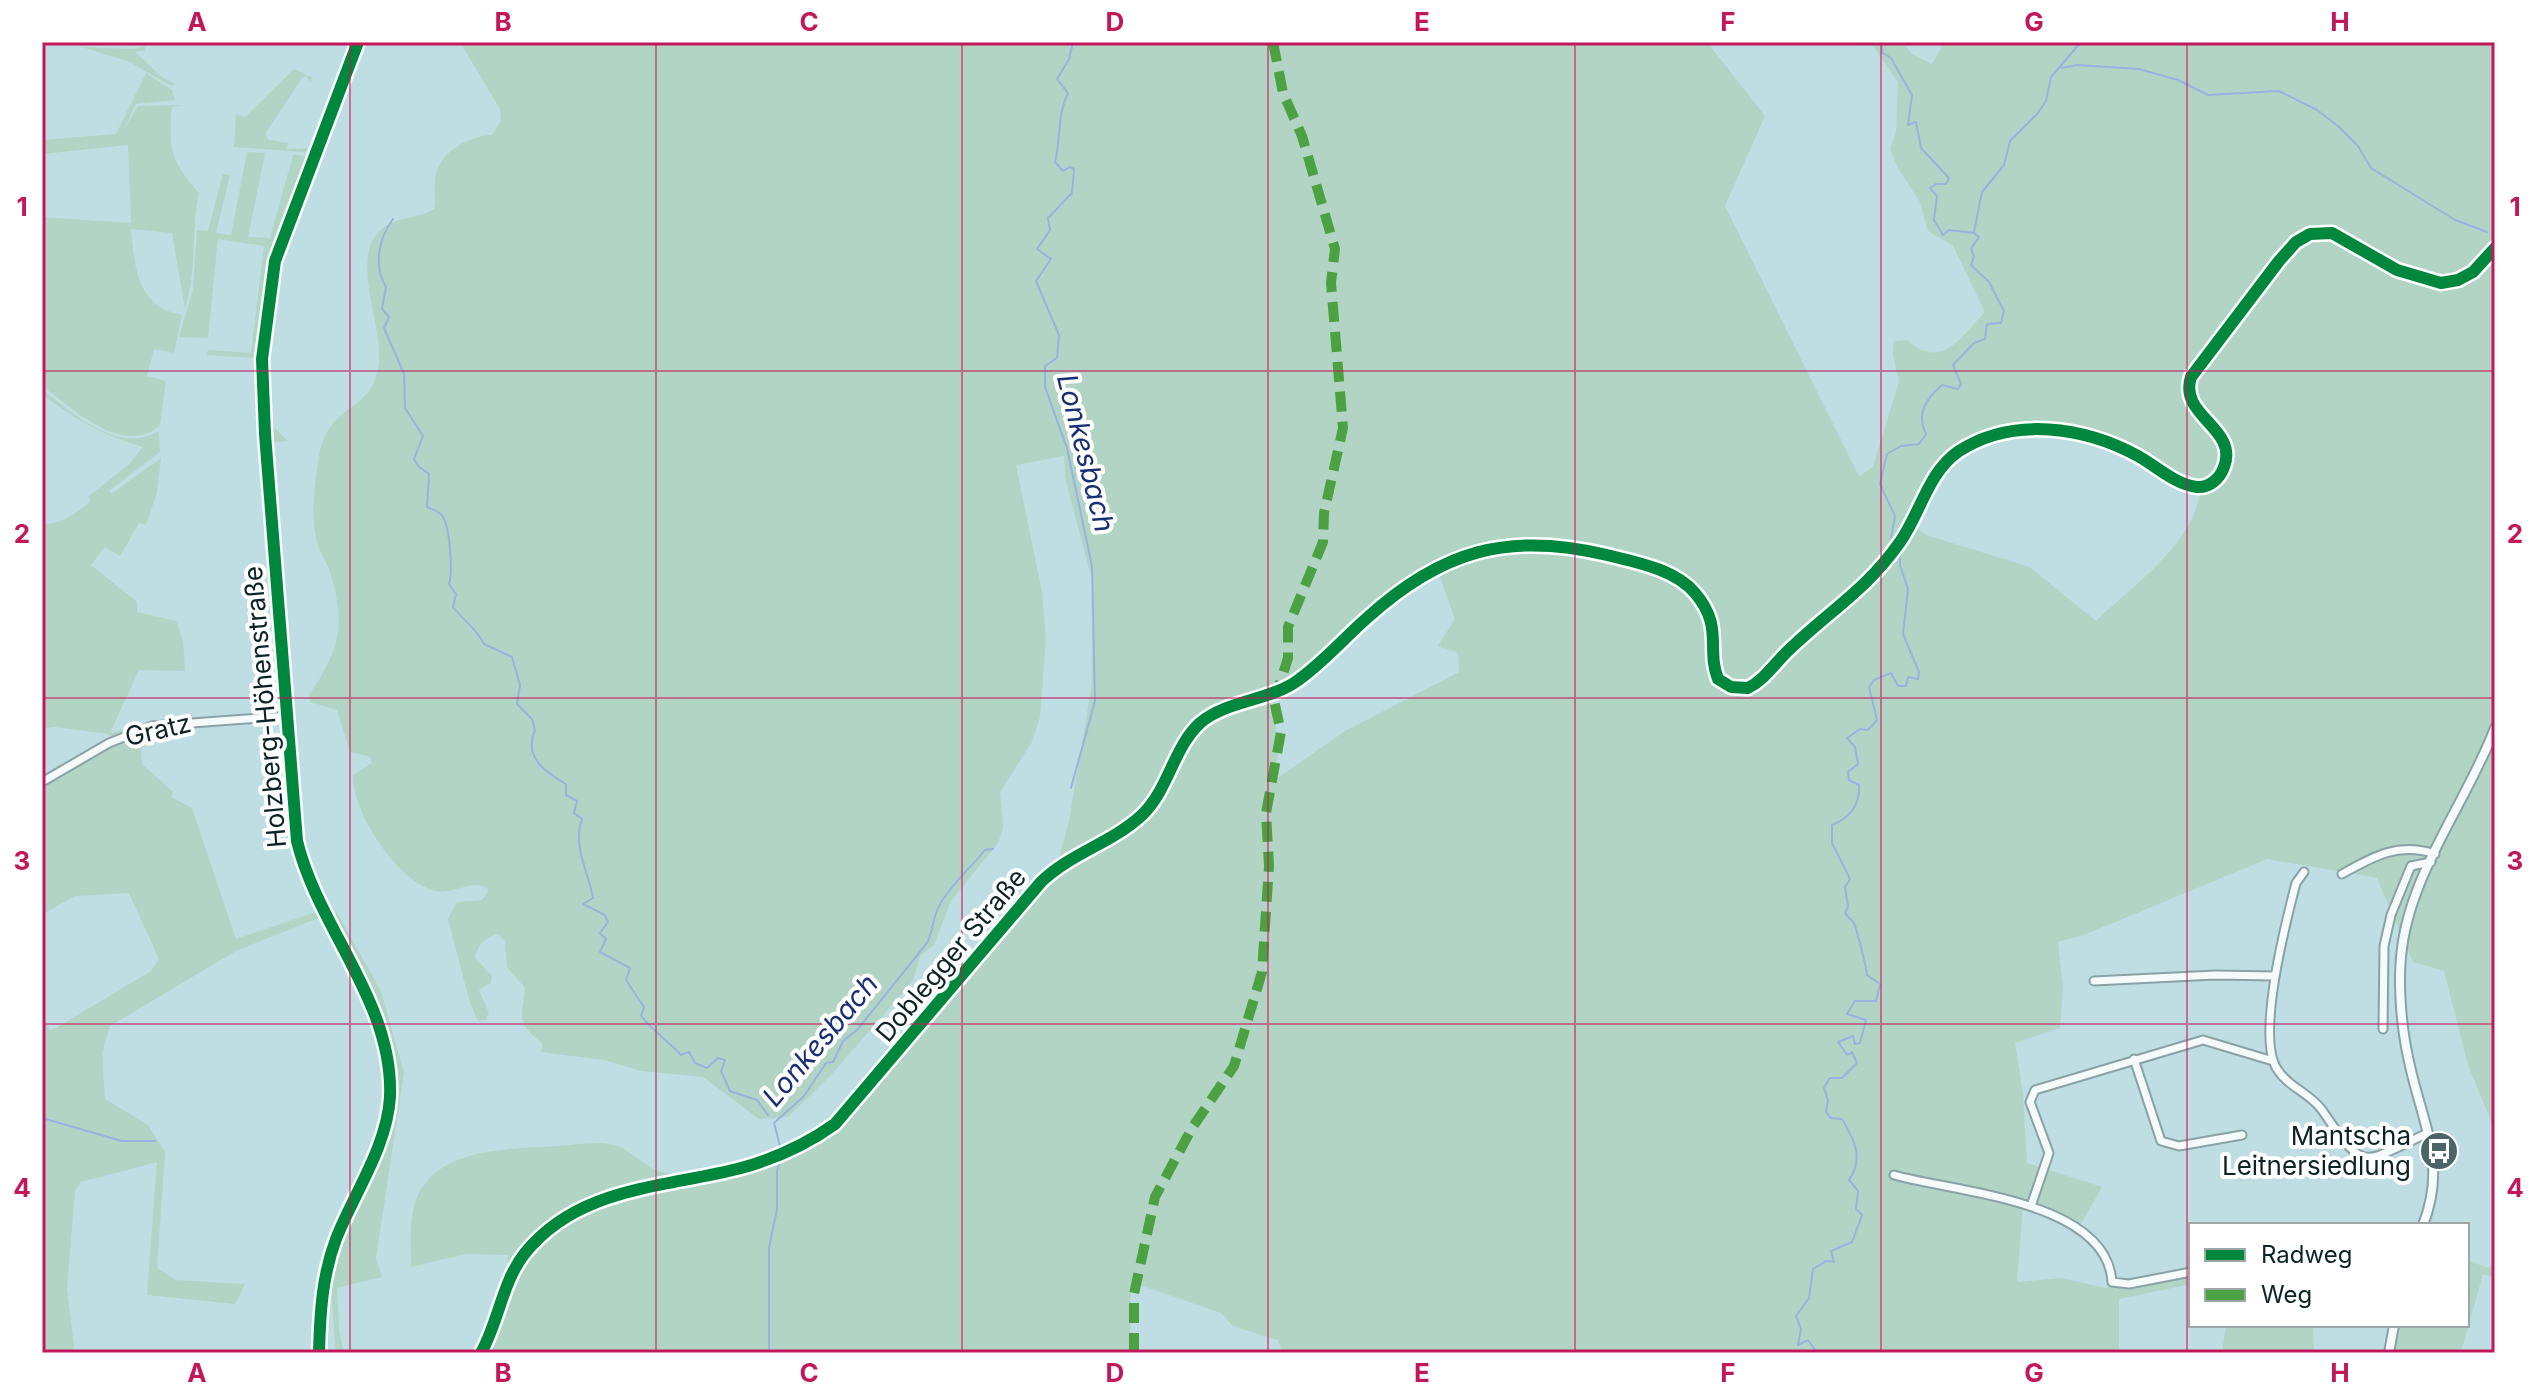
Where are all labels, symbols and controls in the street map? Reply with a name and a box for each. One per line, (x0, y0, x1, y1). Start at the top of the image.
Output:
text: A (187, 6, 207, 37)
text: B (494, 6, 512, 37)
text: C (799, 6, 819, 37)
text: D (1106, 6, 1124, 37)
text: E (1414, 6, 1430, 37)
text: F (1720, 6, 1736, 37)
text: G (2024, 6, 2044, 37)
text: H (2330, 6, 2350, 37)
text: 1 (16, 191, 28, 222)
text: 1 (2509, 191, 2521, 222)
water label: Lonkesbach (1050, 370, 1122, 536)
text: 2 (14, 518, 30, 549)
text: 2 (2507, 518, 2523, 549)
street label: Holzberg-Höhenstraße (237, 565, 292, 849)
street label: Gratz (122, 707, 194, 752)
text: 3 (14, 845, 30, 876)
text: 3 (2507, 845, 2523, 876)
street label: Doblegger Straße (869, 862, 1032, 1048)
water label: Lonkesbach (755, 967, 885, 1113)
place label: Mantscha Leitnersiedlung (2222, 1120, 2411, 1181)
bus stop icon: Mantscha Leitnersiedlung (2418, 1130, 2460, 1172)
text: 4 (13, 1172, 31, 1203)
text: 4 (2506, 1172, 2524, 1203)
legend (2189, 1223, 2469, 1327)
text: Radweg (2261, 1240, 2352, 1269)
text: Weg (2261, 1280, 2312, 1309)
text: A (187, 1357, 207, 1388)
text: B (494, 1357, 512, 1388)
text: C (799, 1357, 819, 1388)
text: D (1106, 1357, 1124, 1388)
text: E (1414, 1357, 1430, 1388)
text: F (1720, 1357, 1736, 1388)
text: G (2024, 1357, 2044, 1388)
text: H (2330, 1357, 2350, 1388)

